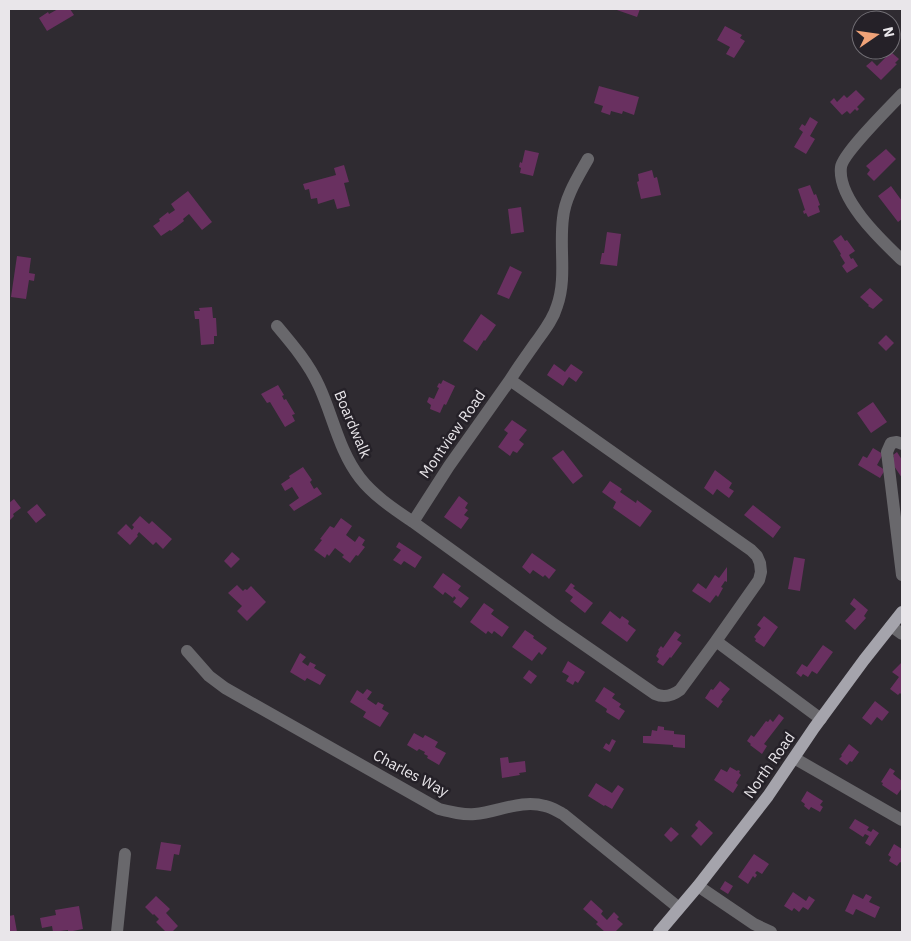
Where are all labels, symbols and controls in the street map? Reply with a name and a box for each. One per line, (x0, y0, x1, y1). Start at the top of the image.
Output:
north arrow (851, 10, 901, 60)
text: N (879, 25, 899, 39)
street label: Montview Road (415, 386, 489, 482)
street label: Boardwalk (330, 387, 376, 461)
street label: North Road (739, 728, 799, 802)
street label: Charles Way (370, 745, 453, 801)

